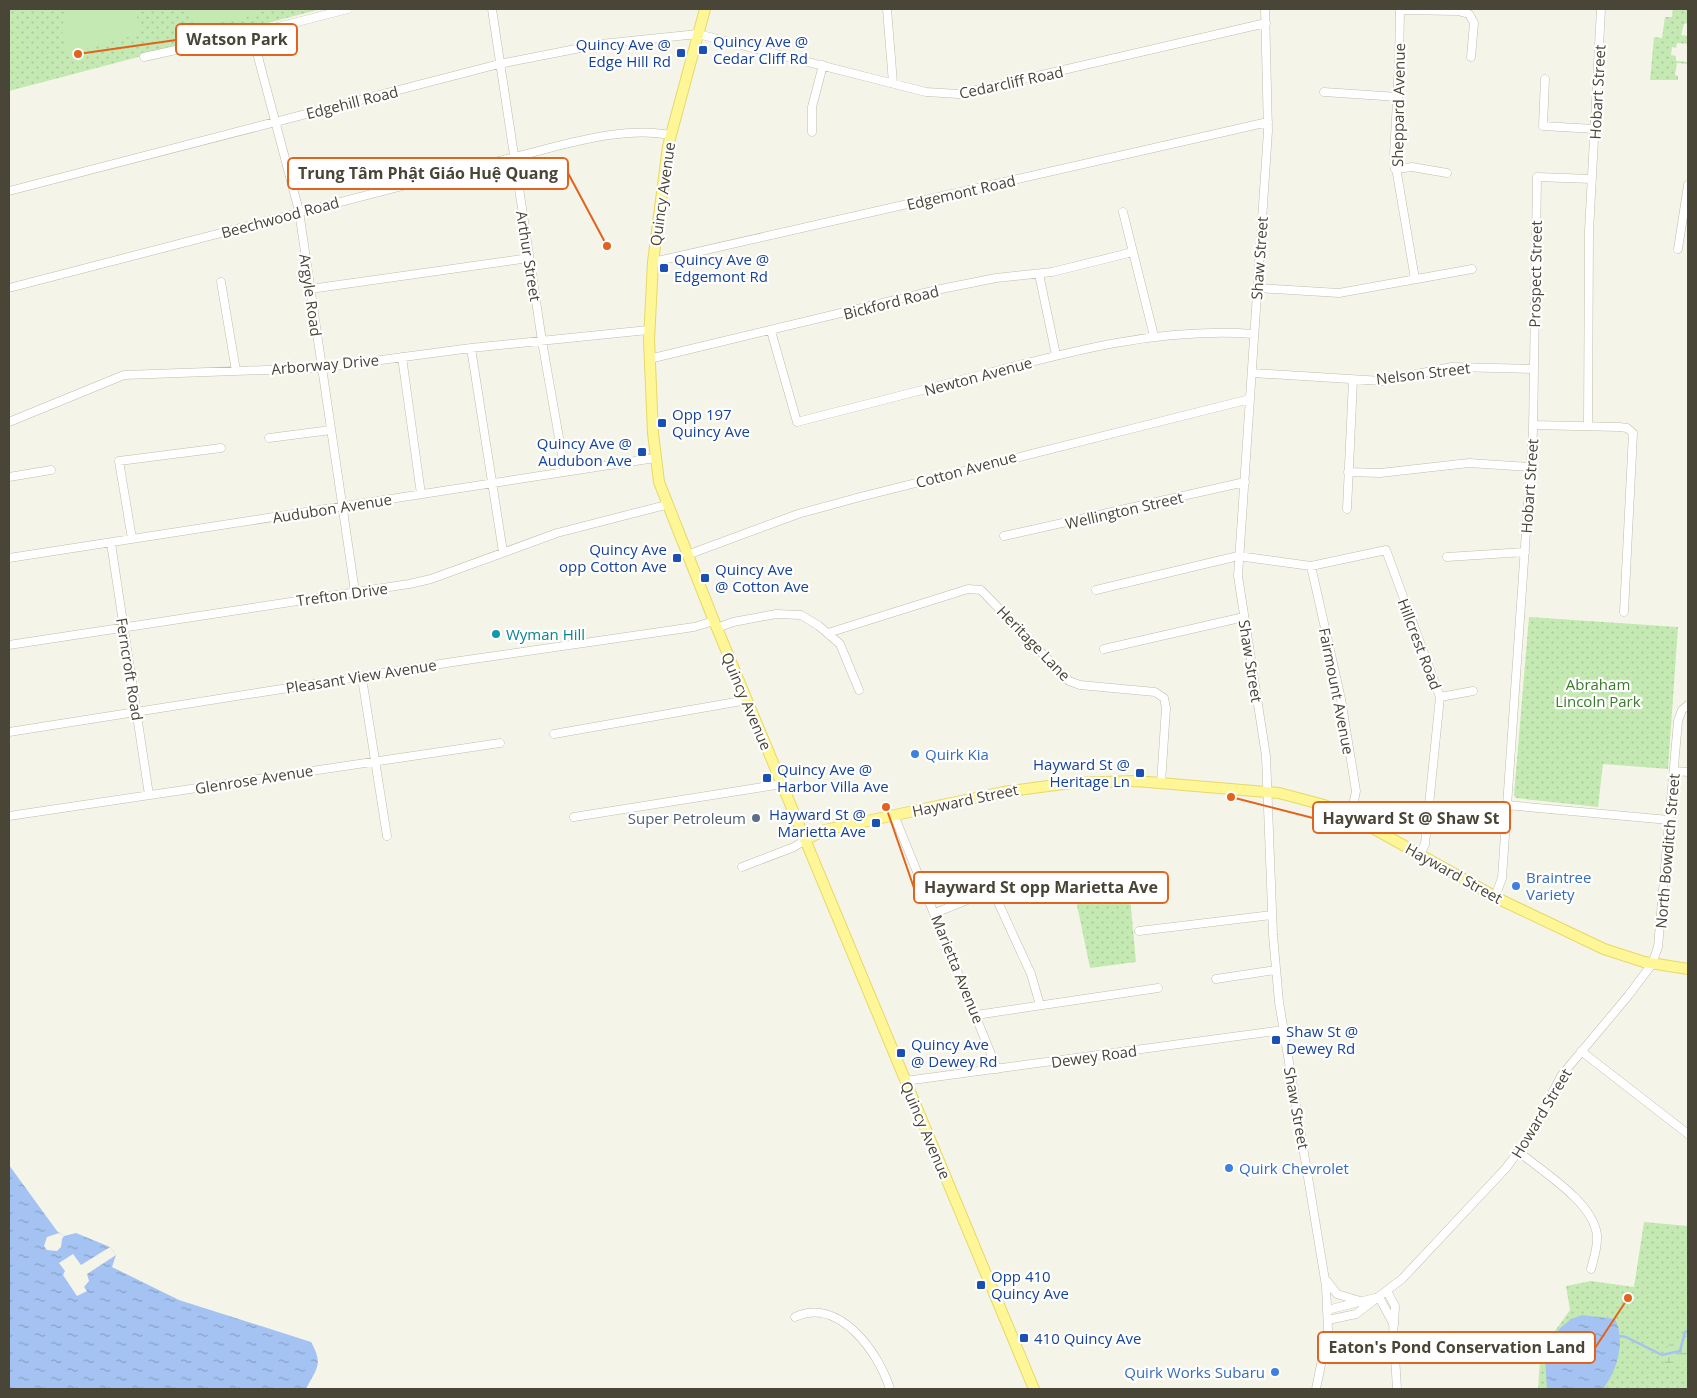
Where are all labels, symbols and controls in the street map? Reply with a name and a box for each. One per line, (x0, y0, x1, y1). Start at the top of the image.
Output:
callout: Watson Park (176, 24, 297, 55)
text: Watson Park (186, 28, 288, 50)
place label: Quincy Ave @ Cedar Cliff Rd (713, 31, 808, 68)
place label: Quincy Ave @ Edge Hill Rd (576, 34, 671, 71)
street label: Sheppard Avenue (1387, 43, 1409, 167)
marker: Quincy Ave @ Cedar Cliff Rd (697, 44, 709, 56)
street label: Hobart Street (1585, 44, 1609, 140)
marker: Quincy Ave @ Edge Hill Rd (675, 47, 687, 59)
street label: Cedarcliff Road (957, 61, 1065, 103)
street label: Edgehill Road (304, 81, 400, 123)
street label: Quincy Avenue (645, 141, 679, 247)
callout: Trung Tâm Phật Giáo Huệ Quang (288, 158, 568, 189)
text: Trung Tâm Phật Giáo Huệ Quang (298, 162, 558, 184)
street label: Edgemont Road (905, 170, 1017, 214)
street label: Beechwood Road (219, 192, 341, 242)
street label: Arthur Street (512, 209, 546, 303)
street label: Shaw Street (1246, 216, 1272, 300)
street label: Prospect Street (1524, 220, 1546, 328)
place label: Quincy Ave @ Edgemont Rd (674, 249, 769, 286)
street label: Argyle Road (295, 252, 327, 338)
marker: Quincy Ave @ Edgemont Rd (658, 262, 670, 274)
street label: Bickford Road (841, 280, 941, 324)
street label: Arborway Drive (270, 349, 380, 379)
street label: Newton Avenue (922, 352, 1034, 400)
street label: Nelson Street (1375, 357, 1471, 389)
place label: Opp 197 Quincy Ave (672, 404, 750, 441)
marker: Opp 197 Quincy Ave (656, 417, 668, 429)
place label: Quincy Ave @ Audubon Ave (537, 433, 632, 470)
street label: Hobart Street (1516, 438, 1542, 534)
marker: Quincy Ave @ Audubon Ave (636, 446, 648, 458)
street label: Cotton Avenue (913, 446, 1019, 492)
street label: Wellington Street (1063, 487, 1185, 533)
street label: Audubon Avenue (271, 489, 393, 527)
place label: Quincy Ave opp Cotton Ave (559, 539, 667, 576)
marker: Quincy Ave opp Cotton Ave (671, 552, 683, 564)
place label: Quincy Ave @ Cotton Ave (715, 559, 809, 596)
marker: Quincy Ave @ Cotton Ave (699, 572, 711, 584)
street label: Trefton Drive (295, 578, 389, 610)
street label: Hillcrest Road (1393, 595, 1447, 693)
street label: Heritage Lane (993, 601, 1075, 685)
street label: Ferncroft Road (112, 616, 148, 722)
street label: Shaw Street (1235, 618, 1267, 704)
place label: Wyman Hill (506, 624, 585, 644)
street label: Fairmount Avenue (1315, 626, 1359, 756)
marker: Wyman Hill (490, 628, 502, 640)
street label: Quincy Avenue (717, 649, 777, 753)
street label: Pleasant View Avenue (284, 654, 438, 698)
park label: Abraham Lincoln Park (1555, 674, 1641, 711)
place label: Quirk Kia (925, 744, 989, 764)
marker: Quirk Kia (909, 748, 921, 760)
place label: Hayward St @ Heritage Ln (1033, 754, 1130, 791)
place label: Quincy Ave @ Harbor Villa Ave (777, 759, 889, 796)
street label: Glenrose Avenue (194, 760, 314, 798)
marker: Hayward St @ Heritage Ln (1134, 767, 1146, 779)
marker: Quincy Ave @ Harbor Villa Ave (761, 772, 773, 784)
street label: North Bowditch Street (1650, 773, 1684, 929)
street label: Hayward Street (910, 779, 1020, 821)
callout: Hayward St @ Shaw St (1313, 802, 1510, 833)
place label: Hayward St @ Marietta Ave (769, 804, 866, 841)
text: Hayward St @ Shaw St (1323, 807, 1500, 829)
place label: Super Petroleum (628, 808, 746, 828)
marker: Super Petroleum (750, 812, 762, 824)
marker: Hayward St @ Marietta Ave (870, 817, 882, 829)
street label: Hayward Street (1402, 838, 1506, 908)
place label: Braintree Variety (1526, 867, 1591, 904)
callout: Hayward St opp Marietta Ave (914, 872, 1168, 903)
text: Hayward St opp Marietta Ave (924, 876, 1158, 898)
marker: Braintree Variety (1510, 880, 1522, 892)
street label: Marietta Avenue (927, 912, 989, 1026)
place label: Shaw St @ Dewey Rd (1286, 1021, 1358, 1058)
place label: Quincy Ave @ Dewey Rd (911, 1034, 998, 1071)
marker: Shaw St @ Dewey Rd (1270, 1034, 1282, 1046)
street label: Dewey Road (1050, 1040, 1138, 1072)
marker: Quincy Ave @ Dewey Rd (895, 1047, 907, 1059)
street label: Shaw Street (1280, 1065, 1314, 1151)
street label: Howard Street (1506, 1065, 1576, 1161)
street label: Quincy Avenue (896, 1078, 956, 1182)
place label: Quirk Chevrolet (1239, 1158, 1349, 1178)
marker: Quirk Chevrolet (1223, 1162, 1235, 1174)
place label: Opp 410 Quincy Ave (991, 1266, 1069, 1303)
marker: Opp 410 Quincy Ave (975, 1279, 987, 1291)
place label: 410 Quincy Ave (1034, 1328, 1141, 1348)
marker: 410 Quincy Ave (1018, 1332, 1030, 1344)
callout: Eaton's Pond Conservation Land (1318, 1332, 1595, 1363)
text: Eaton's Pond Conservation Land (1329, 1336, 1585, 1358)
place label: Quirk Works Subaru (1124, 1362, 1265, 1382)
marker: Quirk Works Subaru (1269, 1366, 1281, 1378)

